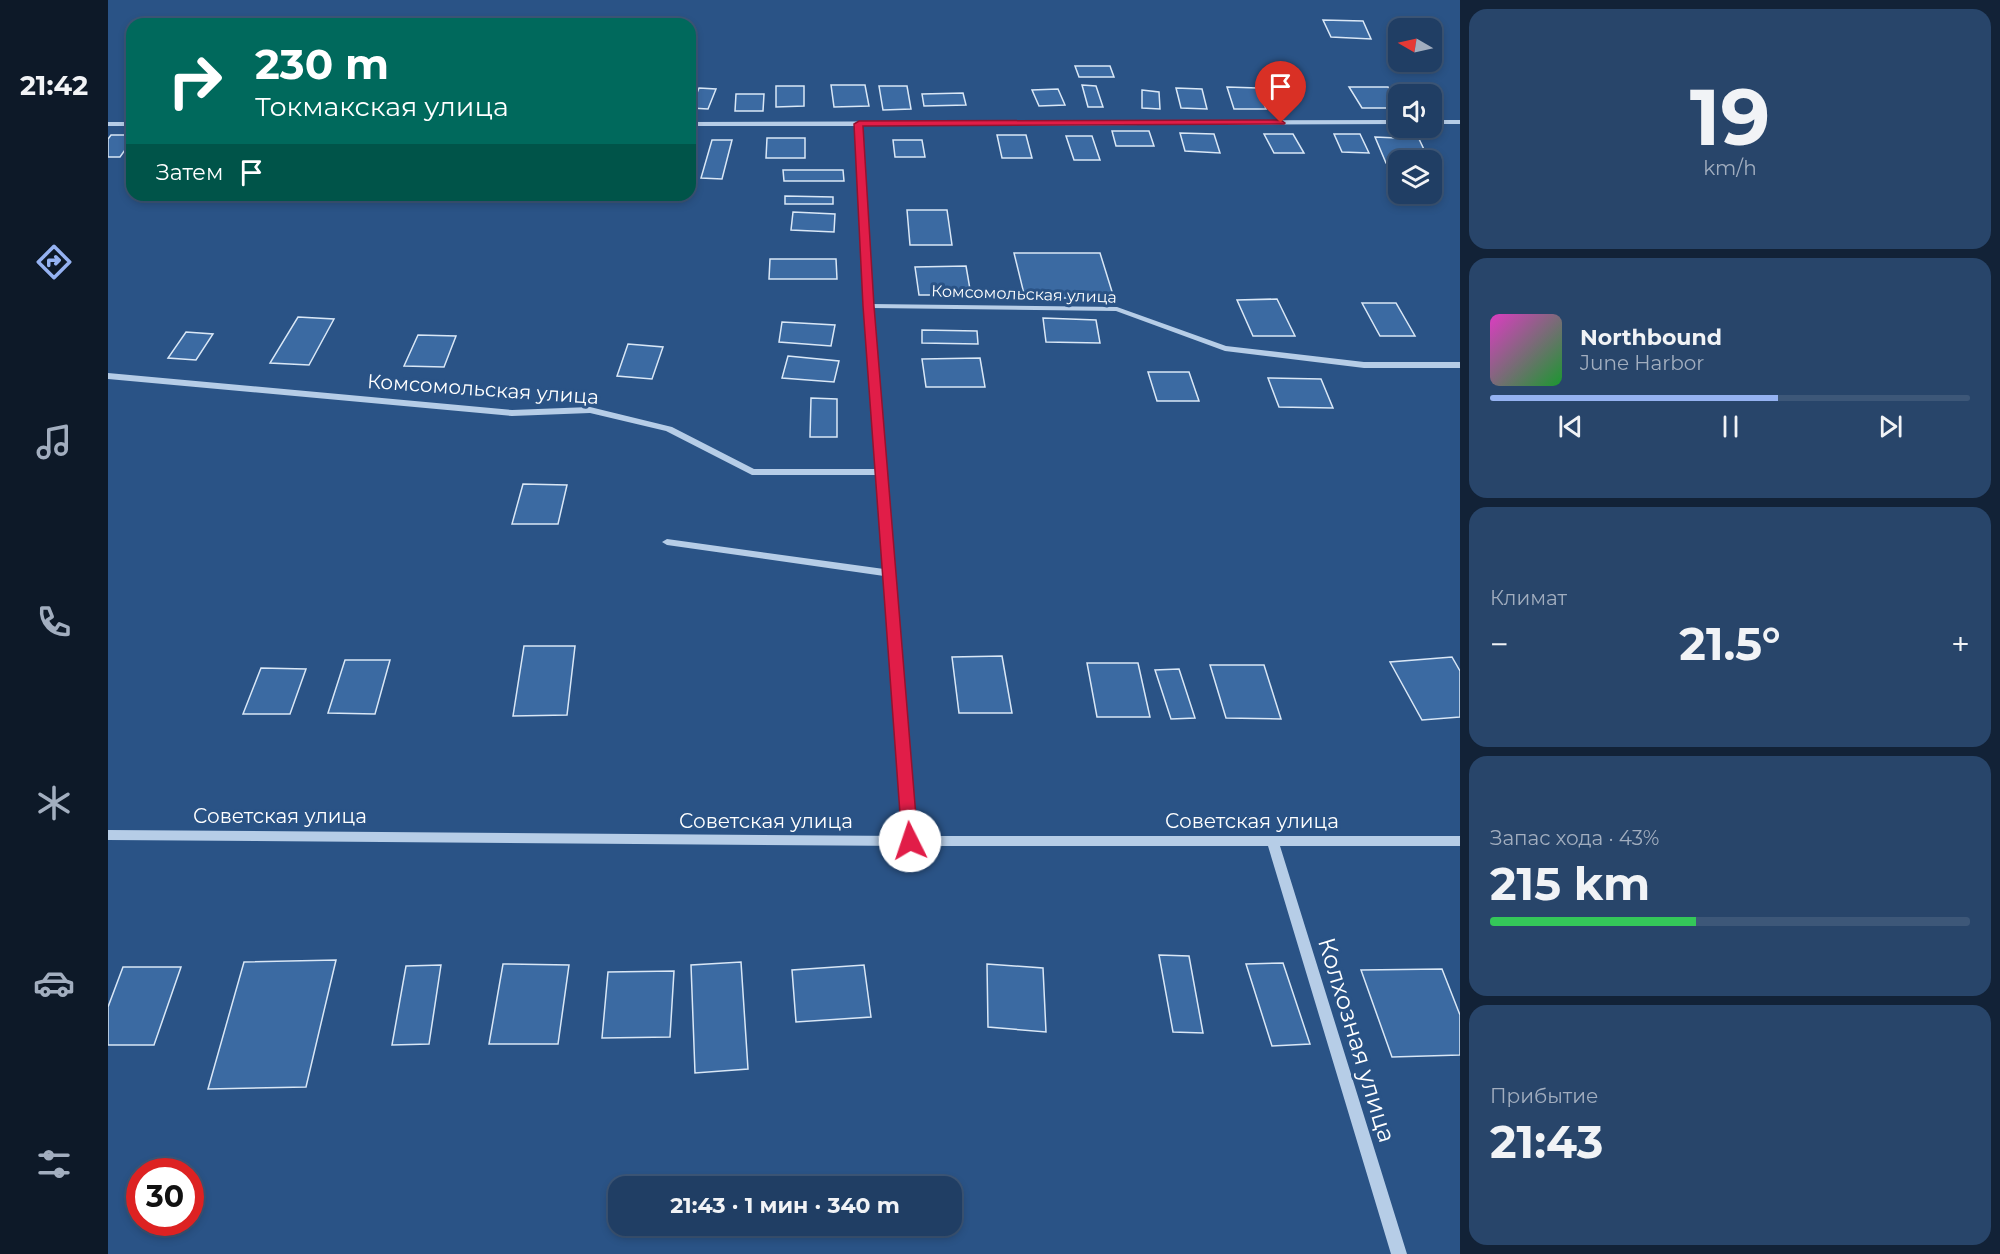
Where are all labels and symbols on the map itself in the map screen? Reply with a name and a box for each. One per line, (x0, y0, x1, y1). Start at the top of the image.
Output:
north arrow (1388, 18, 1442, 72)
pin (1255, 61, 1306, 123)
street label: Комсомольская улица (931, 281, 1117, 307)
street label: Комсомольская улица (366, 369, 600, 409)
street label: Советская улица (193, 804, 367, 828)
street label: Советская улица (679, 809, 853, 833)
position arrow (878, 809, 942, 873)
street label: Советская улица (1165, 809, 1339, 833)
street label: Колхозная улица (1312, 934, 1402, 1146)
speed limit sign: 30 (126, 1158, 204, 1236)

